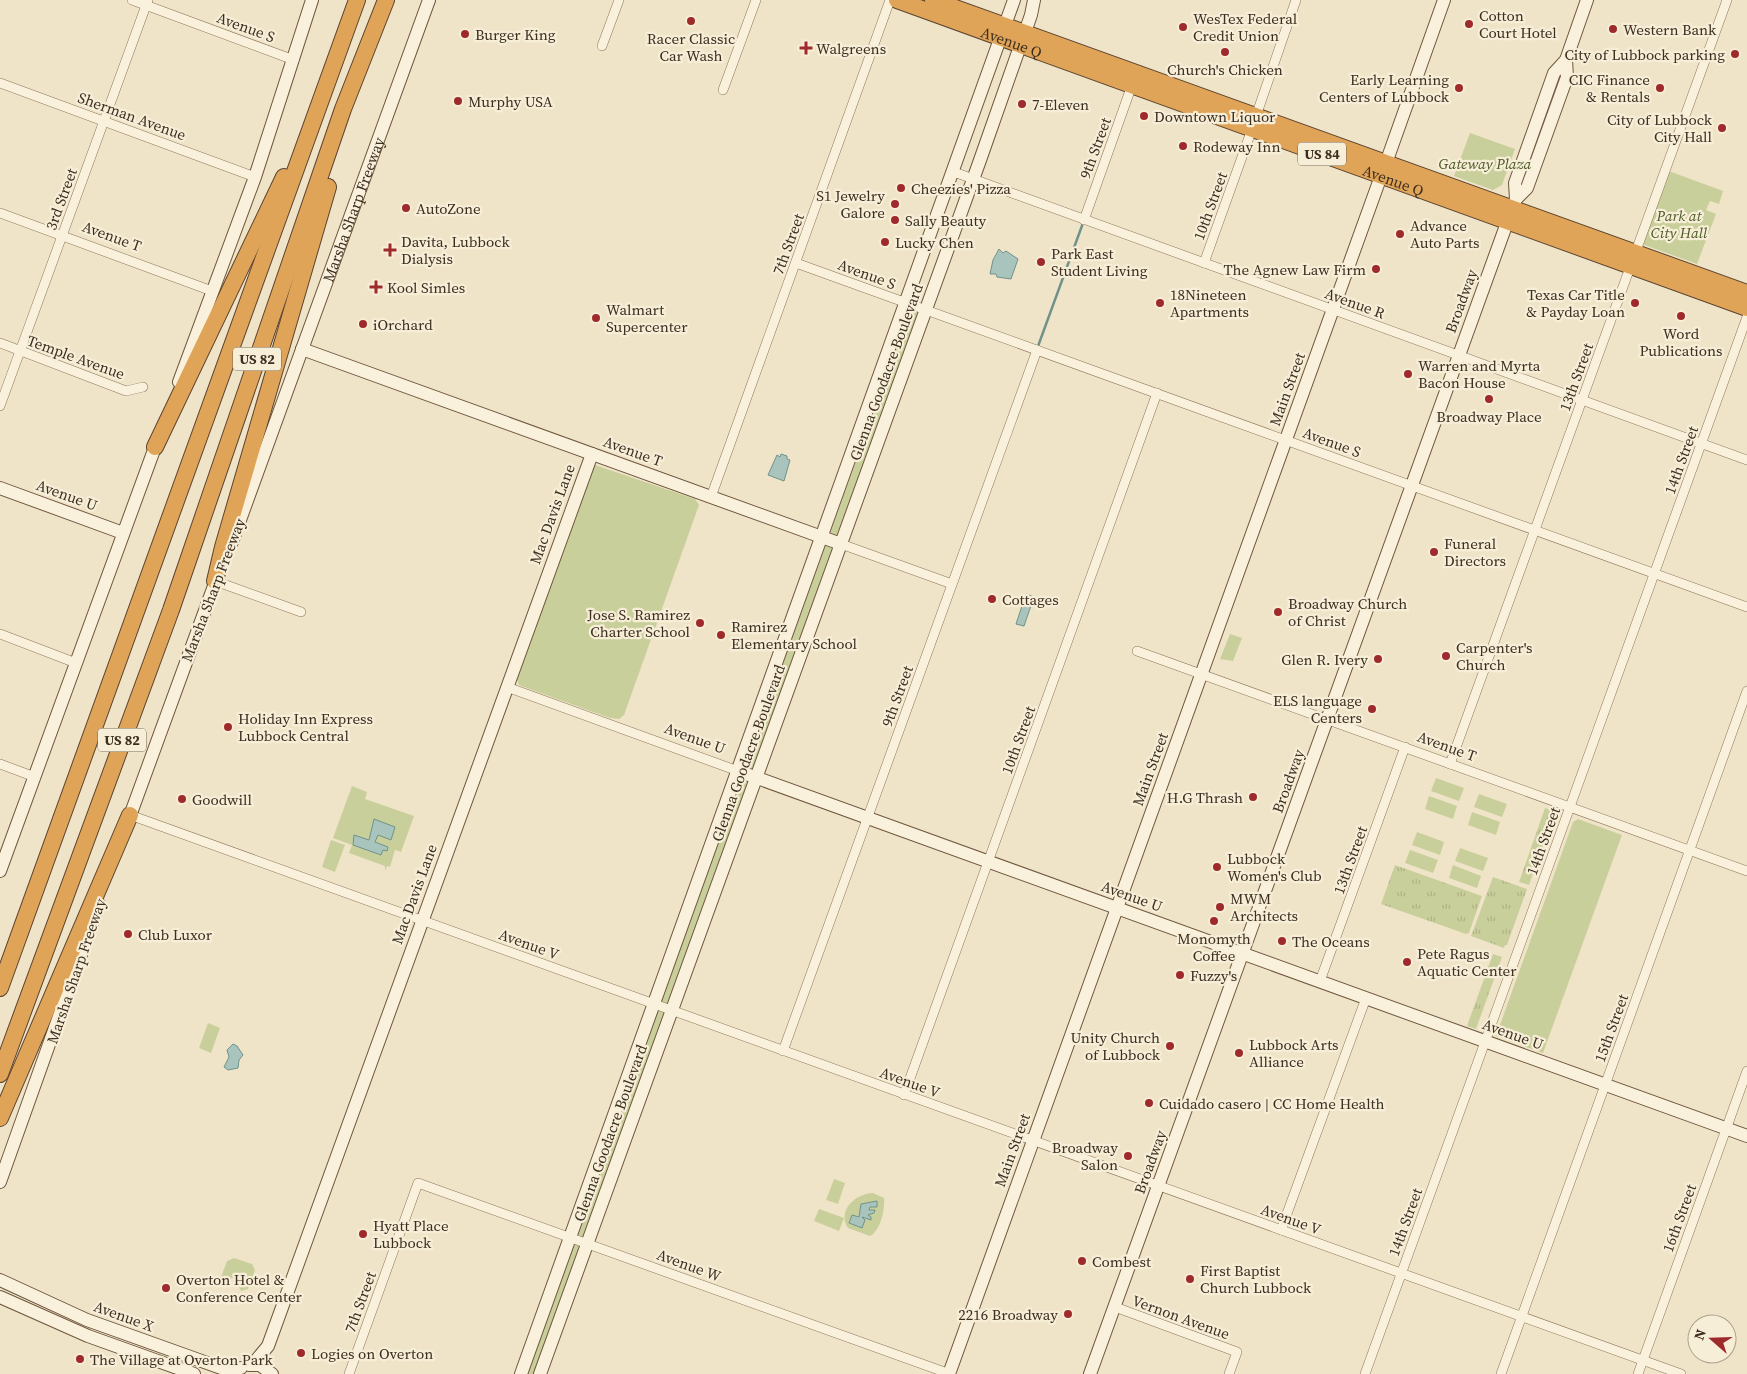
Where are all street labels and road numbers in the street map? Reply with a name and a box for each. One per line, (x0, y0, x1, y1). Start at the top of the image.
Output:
street label: Avenue S (214, 7, 278, 47)
street label: Avenue Q (978, 21, 1045, 62)
street label: Sherman Avenue (75, 87, 189, 145)
street label: 9th Street (1074, 114, 1116, 182)
street label: Marsha Sharp Freeway (317, 134, 389, 285)
road number: US 84 (1298, 142, 1346, 166)
street label: Avenue Q (1360, 159, 1427, 201)
street label: 3rd Street (40, 165, 82, 233)
street label: 10th Street (1188, 169, 1232, 243)
street label: 7th Street (767, 210, 809, 278)
street label: Avenue T (80, 216, 144, 256)
street label: Avenue S (835, 254, 899, 294)
street label: Broadway (1440, 266, 1482, 336)
street label: Glenna Goodacre Boulevard (844, 280, 928, 463)
street label: Avenue R (1322, 282, 1388, 324)
street label: Temple Avenue (24, 330, 128, 384)
street label: 13th Street (1554, 340, 1598, 414)
road number: US 82 (233, 348, 281, 370)
street label: Main Street (1264, 349, 1310, 429)
street label: Avenue S (1300, 422, 1364, 462)
street label: 14th Street (1659, 423, 1703, 497)
street label: Avenue T (601, 431, 665, 471)
street label: Mac Davis Lane (524, 461, 580, 567)
street label: Avenue U (34, 474, 101, 516)
street label: Marsha Sharp Freeway (176, 515, 250, 665)
street label: Glenna Goodacre Boulevard (706, 661, 790, 844)
street label: 9th Street (876, 662, 918, 730)
street label: 10th Street (996, 703, 1040, 777)
street label: Avenue U (662, 717, 729, 759)
street label: Avenue T (1415, 726, 1479, 766)
road number: US 82 (98, 728, 146, 752)
street label: Main Street (1127, 729, 1173, 809)
street label: Broadway (1267, 746, 1309, 816)
street label: 14th Street (1521, 804, 1565, 878)
street label: 13th Street (1328, 823, 1372, 897)
street label: Mac Davis Lane (386, 841, 442, 947)
street label: Avenue U (1099, 875, 1166, 917)
street label: Marsha Sharp Freeway (41, 895, 111, 1046)
street label: Avenue V (496, 923, 562, 965)
street label: 15th Street (1589, 991, 1633, 1065)
street label: Avenue U (1480, 1013, 1547, 1055)
street label: Glenna Goodacre Boulevard (568, 1041, 652, 1224)
street label: Avenue V (877, 1061, 943, 1103)
street label: Main Street (989, 1110, 1035, 1190)
street label: Broadway (1129, 1127, 1171, 1197)
street label: 16th Street (1657, 1181, 1701, 1255)
street label: 14th Street (1383, 1185, 1427, 1259)
street label: Avenue V (1258, 1198, 1324, 1240)
street label: Avenue W (654, 1244, 724, 1286)
street label: 7th Street (339, 1268, 381, 1336)
street label: Vernon Avenue (1129, 1290, 1233, 1344)
street label: Avenue X (91, 1295, 157, 1337)

